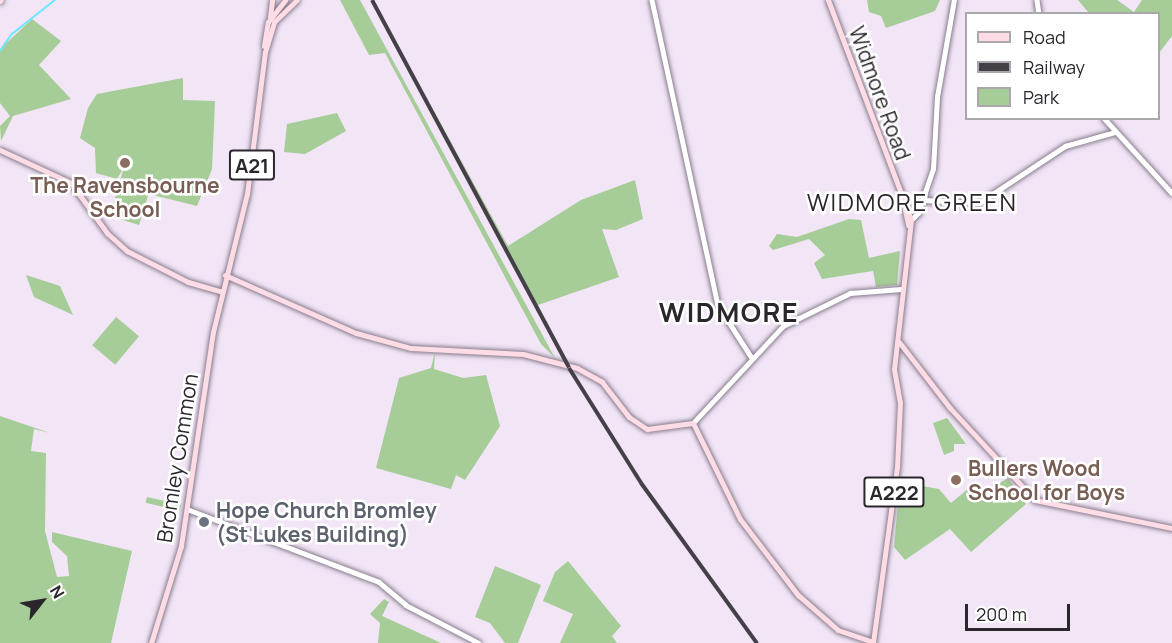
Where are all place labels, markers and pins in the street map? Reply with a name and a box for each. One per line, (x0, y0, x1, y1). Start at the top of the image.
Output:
marker: The Ravensbourne School (118, 156, 132, 170)
place label: The Ravensbourne School (30, 172, 220, 222)
place label: Bullers Wood School for Boys (968, 455, 1125, 505)
marker: Bullers Wood School for Boys (949, 473, 963, 487)
place label: Hope Church Bromley (St Lukes Building) (216, 497, 437, 547)
marker: Hope Church Bromley (St Lukes Building) (197, 515, 211, 529)

